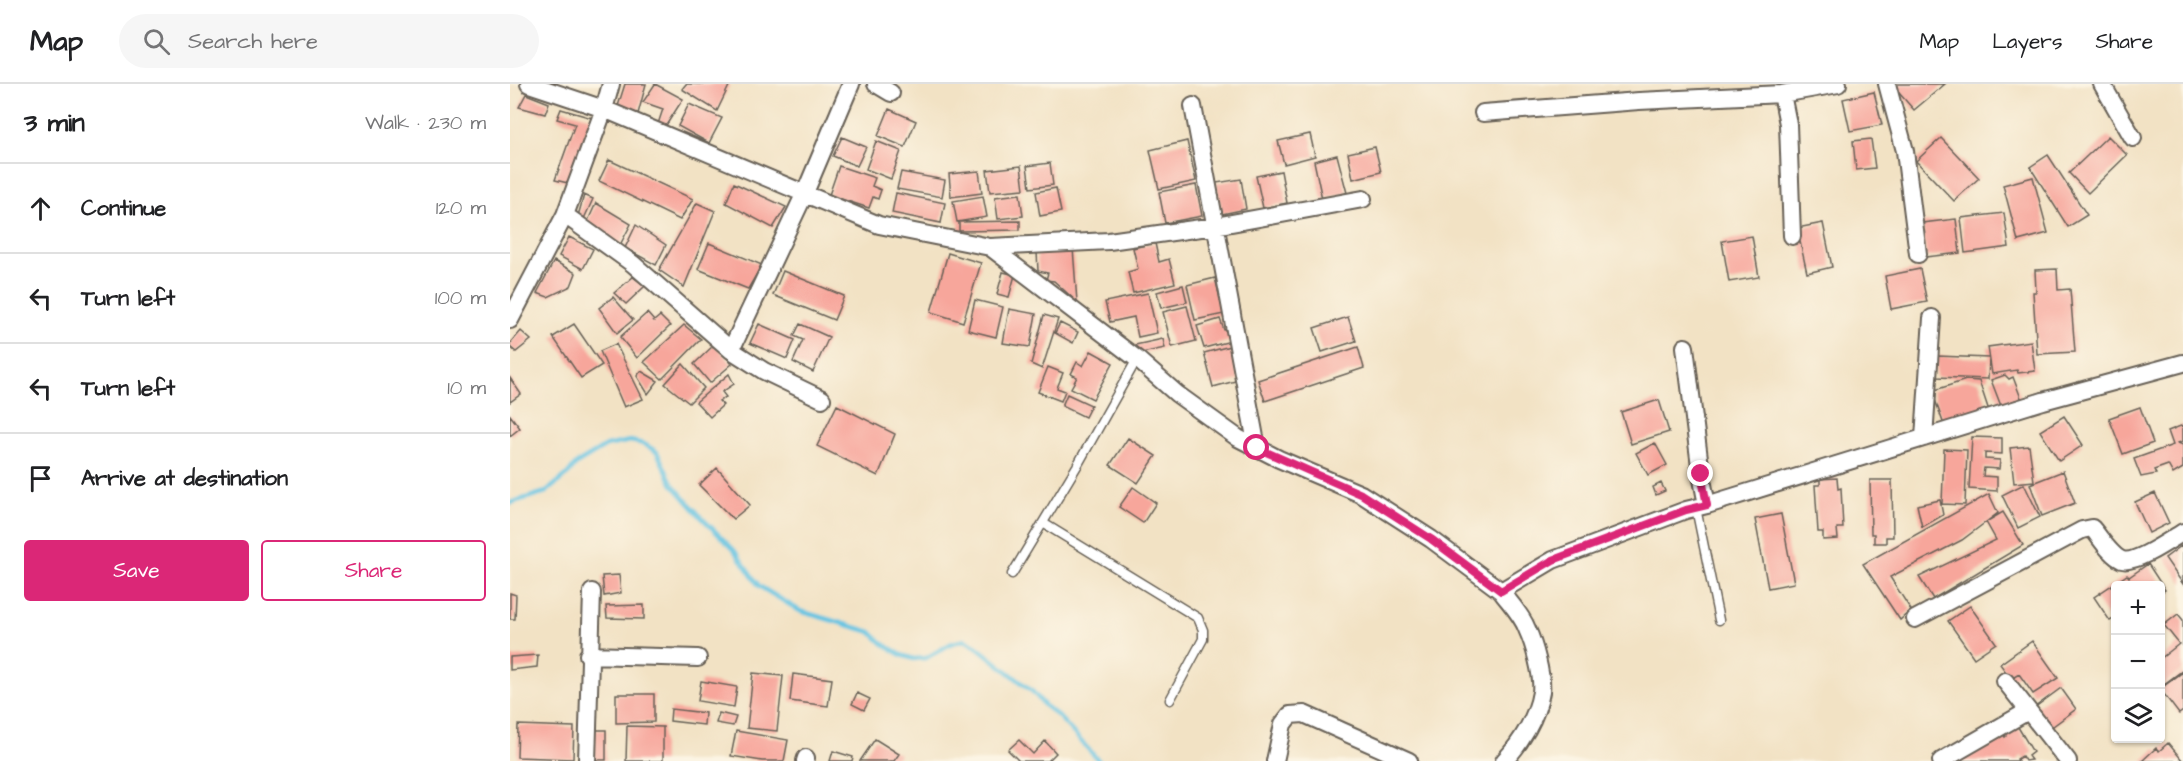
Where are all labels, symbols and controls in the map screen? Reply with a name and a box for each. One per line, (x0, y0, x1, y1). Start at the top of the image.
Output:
search box (119, 14, 539, 68)
text: Map (30, 22, 83, 61)
icon: search (140, 25, 173, 58)
text: Search here (188, 26, 318, 57)
text: Map (1919, 27, 1959, 56)
text: Layers (1992, 27, 2062, 56)
text: Share (2095, 27, 2153, 56)
text: 3 min (24, 105, 85, 141)
text: Walk · 230 m (365, 109, 486, 137)
icon: ahead (24, 192, 57, 225)
text: Continue (81, 193, 166, 224)
text: 120 m (436, 194, 486, 222)
icon: left (24, 282, 57, 315)
text: Turn left (81, 283, 175, 314)
text: 100 m (435, 284, 486, 312)
icon: left (24, 372, 57, 405)
text: Turn left (81, 373, 175, 404)
text: 10 m (447, 374, 486, 402)
route start (1243, 434, 1269, 460)
route end (1687, 460, 1713, 486)
icon: arrive (24, 462, 57, 495)
text: Arrive at destination (81, 463, 288, 494)
button: Save (24, 540, 249, 601)
button: Share (261, 540, 486, 601)
map controls (2111, 581, 2165, 743)
button: + (2111, 581, 2165, 635)
button: − (2111, 635, 2165, 689)
button: layers (2111, 689, 2165, 743)

